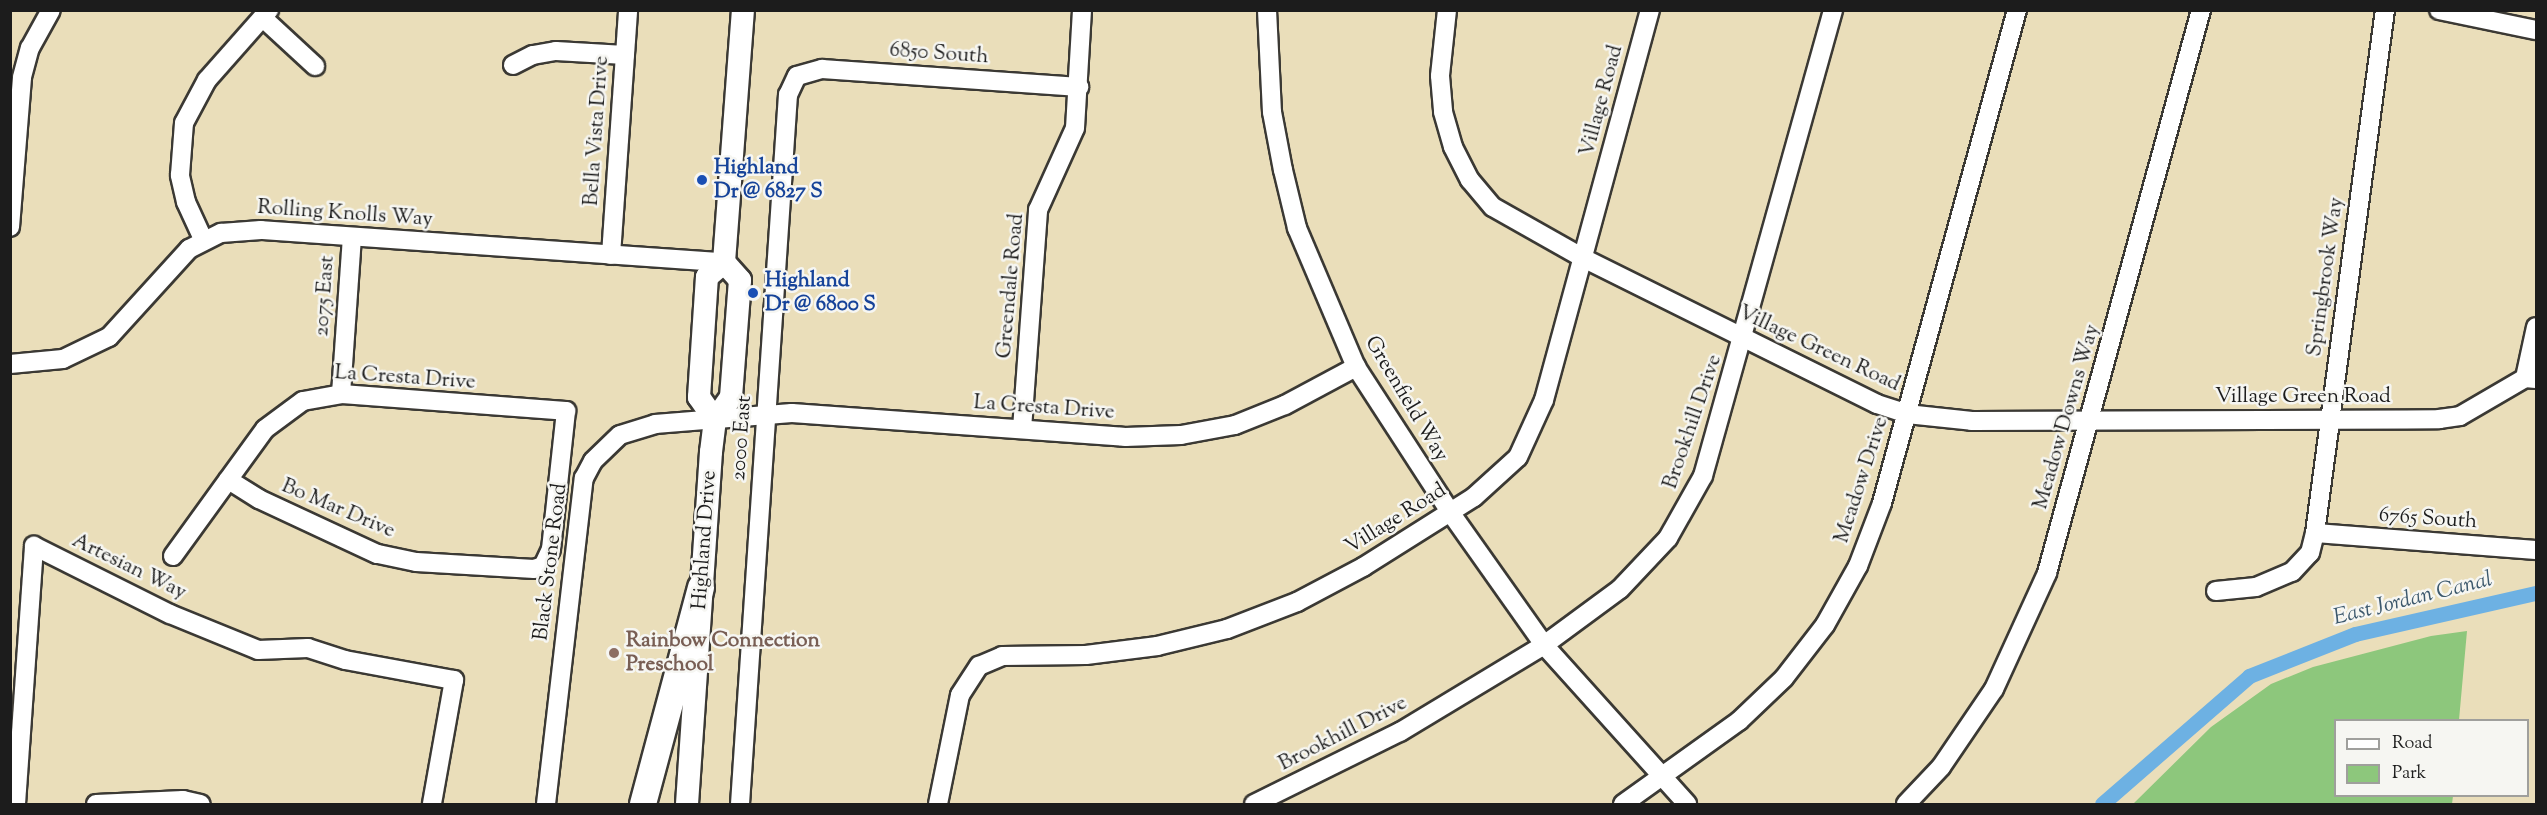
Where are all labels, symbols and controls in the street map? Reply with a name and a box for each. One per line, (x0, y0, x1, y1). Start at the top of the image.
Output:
street label: 6850 South (889, 38, 989, 70)
street label: Village Road (1575, 42, 1629, 160)
street label: Bella Vista Drive (579, 55, 615, 207)
place label: Highland Dr @ 6827 S (714, 155, 823, 205)
marker: Highland Dr @ 6827 S (695, 173, 709, 187)
street label: Rolling Knolls Way (257, 195, 433, 233)
street label: Springbrook Way (2302, 196, 2350, 358)
street label: Greendale Road (992, 212, 1030, 360)
street label: 2075 East (310, 255, 340, 337)
place label: Highland Dr @ 6800 S (765, 268, 876, 318)
marker: Highland Dr @ 6800 S (746, 286, 760, 300)
street label: Village Green Road (1734, 300, 1904, 398)
street label: Meadow Downs Way (2029, 322, 2105, 512)
street label: Greenfield Way (1359, 332, 1453, 466)
street label: Brookhill Drive (1658, 352, 1728, 492)
street label: La Cresta Drive (334, 361, 476, 395)
street label: Village Green Road (2215, 384, 2391, 410)
street label: La Cresta Drive (973, 391, 1115, 425)
street label: 2000 East (726, 395, 758, 481)
street label: Meadow Drive (1830, 414, 1894, 546)
street label: Highland Drive (688, 469, 722, 611)
street label: Bo Mar Drive (278, 474, 398, 544)
street label: Village Road (1341, 478, 1451, 560)
street label: Black Stone Road (529, 482, 573, 642)
street label: 6765 South (2378, 503, 2478, 535)
street label: Artesian Way (68, 528, 190, 606)
water label: East Jordan Canal (2331, 567, 2495, 633)
place label: Rainbow Connection Preschool (626, 628, 820, 678)
marker: Rainbow Connection Preschool (607, 646, 621, 660)
street label: Brookhill Drive (1275, 691, 1411, 777)
legend (2334, 719, 2529, 797)
text: Road (2392, 731, 2432, 757)
text: Park (2392, 761, 2426, 787)

